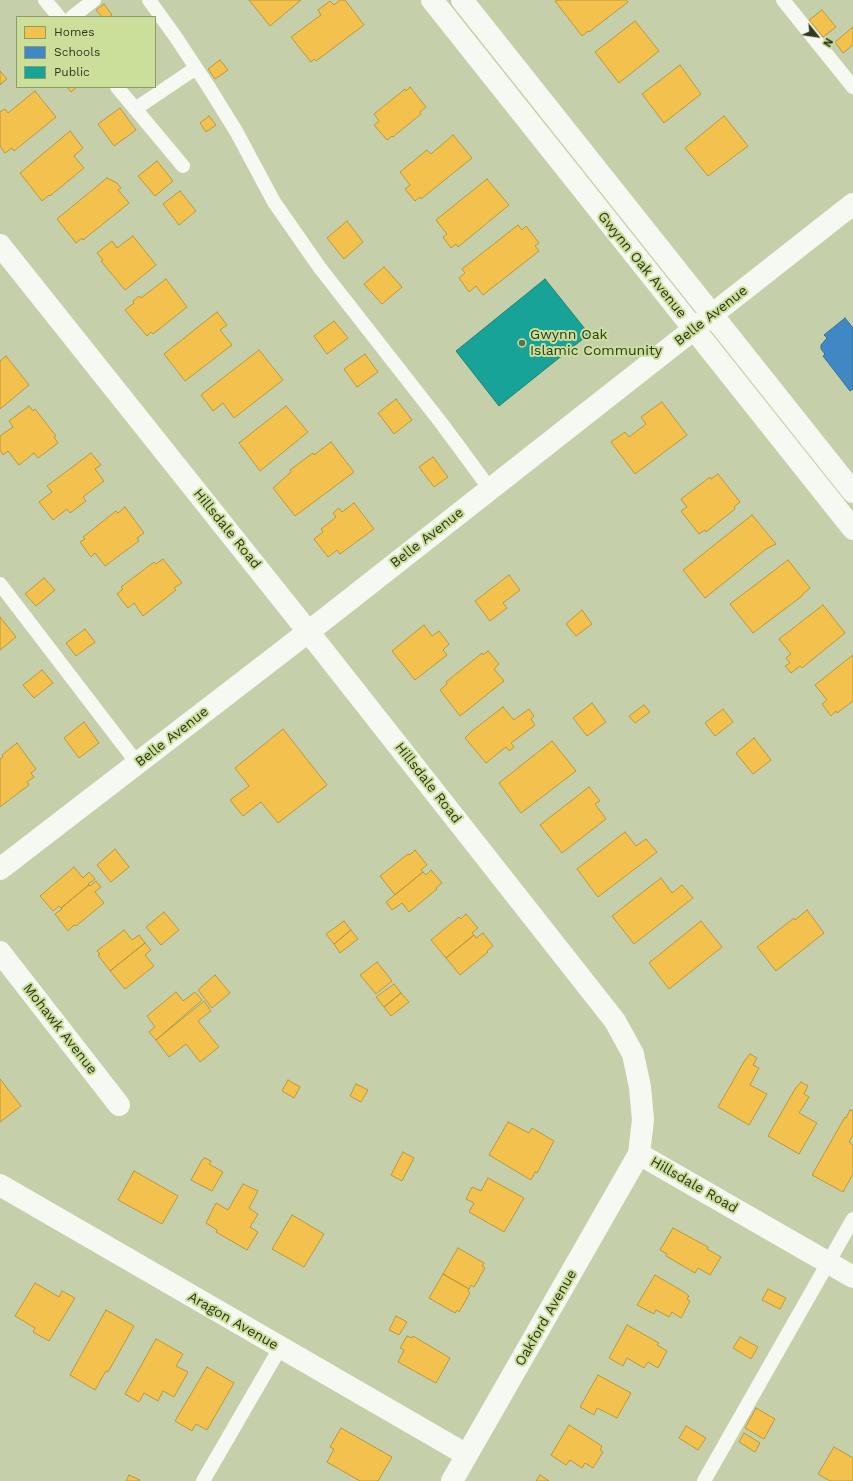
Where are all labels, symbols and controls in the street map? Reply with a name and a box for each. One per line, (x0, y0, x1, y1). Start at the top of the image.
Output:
legend (16, 16, 156, 88)
north arrow (797, 16, 837, 56)
text: Homes (54, 25, 95, 39)
text: N (820, 35, 835, 49)
text: Schools (54, 45, 100, 59)
text: Public (54, 65, 90, 79)
street label: Gwynn Oak Avenue (594, 209, 690, 321)
street label: Belle Avenue (671, 282, 751, 350)
place label: Gwynn Oak Islamic Community (530, 327, 662, 360)
marker: Gwynn Oak Islamic Community (517, 338, 527, 348)
street label: Hillsdale Road (190, 486, 264, 572)
street label: Belle Avenue (387, 504, 467, 572)
street label: Belle Avenue (132, 703, 212, 771)
street label: Hillsdale Road (391, 739, 465, 827)
street label: Mohawk Avenue (19, 980, 101, 1078)
street label: Hillsdale Road (647, 1153, 741, 1217)
street label: Oakford Avenue (512, 1267, 580, 1369)
street label: Aragon Avenue (185, 1288, 281, 1354)

